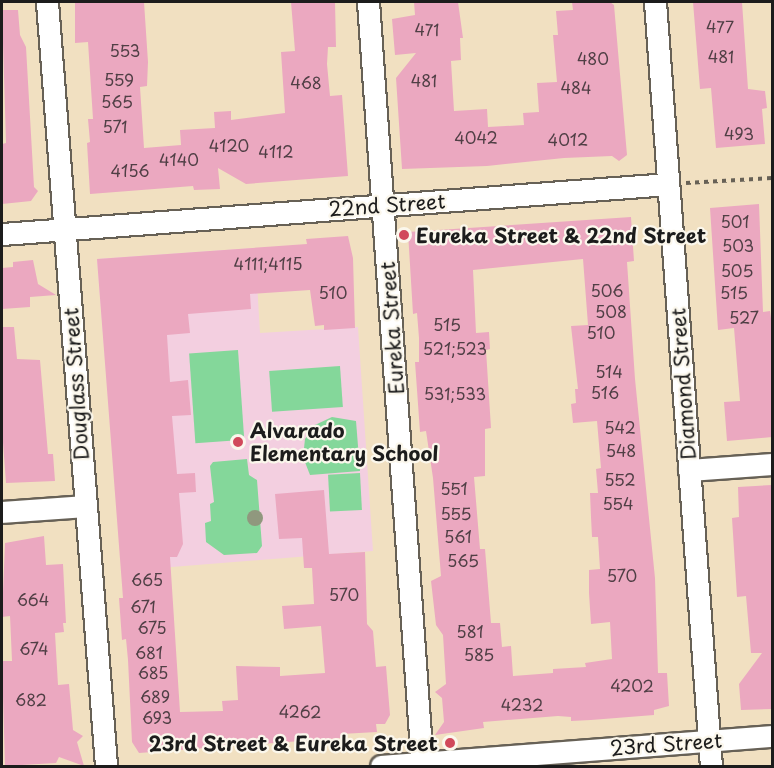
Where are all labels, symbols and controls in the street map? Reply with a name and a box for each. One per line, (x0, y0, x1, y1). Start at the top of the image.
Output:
house number: 477 (706, 16, 734, 36)
house number: 471 (415, 19, 439, 39)
house number: 553 (110, 40, 140, 60)
house number: 481 (708, 46, 734, 66)
house number: 480 (577, 48, 609, 68)
house number: 559 (104, 69, 134, 89)
house number: 481 (411, 70, 437, 90)
house number: 468 (290, 72, 322, 92)
house number: 484 (560, 77, 592, 97)
house number: 565 (101, 91, 133, 111)
house number: 571 (102, 116, 128, 136)
house number: 493 (724, 123, 754, 143)
house number: 4042 (454, 127, 498, 147)
house number: 4012 (548, 129, 588, 149)
house number: 4120 (209, 135, 249, 155)
house number: 4112 (258, 141, 294, 161)
house number: 4140 (159, 149, 199, 169)
house number: 4156 (110, 160, 150, 180)
street label: 22nd Street (328, 189, 446, 221)
house number: 501 (720, 211, 750, 231)
place label: Eureka Street & 22nd Street (416, 223, 710, 247)
marker: Eureka Street & 22nd Street (397, 228, 411, 242)
house number: 503 (722, 235, 754, 255)
house number: 4111;4115 (234, 253, 302, 273)
street label: Eureka Street (375, 260, 409, 396)
house number: 505 (721, 260, 753, 280)
house number: 506 (590, 280, 624, 300)
house number: 510 (319, 282, 347, 302)
house number: 515 (720, 282, 748, 302)
house number: 508 (595, 301, 627, 321)
street label: Douglass Street (59, 307, 93, 461)
street label: Diamond Street (666, 307, 700, 461)
house number: 527 (729, 307, 759, 327)
house number: 515 (433, 314, 461, 334)
house number: 510 (587, 322, 615, 342)
house number: 521;523 (423, 338, 487, 358)
house number: 514 (595, 361, 623, 381)
house number: 516 (591, 382, 619, 402)
house number: 531;533 (424, 383, 486, 403)
house number: 542 (604, 417, 636, 437)
place label: Alvarado Elementary School (250, 418, 438, 465)
marker: Alvarado Elementary School (231, 435, 245, 449)
house number: 548 (606, 440, 636, 460)
house number: 552 (604, 469, 636, 489)
house number: 551 (440, 478, 468, 498)
house number: 554 (602, 493, 634, 513)
house number: 555 (440, 503, 472, 523)
house number: 561 (444, 526, 472, 546)
house number: 565 (447, 550, 479, 570)
house number: 570 (607, 565, 637, 585)
house number: 665 (131, 569, 163, 589)
house number: 570 (329, 584, 359, 604)
house number: 664 (17, 589, 49, 609)
house number: 671 (130, 596, 156, 616)
house number: 675 (137, 617, 167, 637)
house number: 581 (456, 621, 484, 641)
house number: 674 (19, 638, 49, 658)
house number: 681 (135, 642, 163, 662)
house number: 585 (464, 644, 494, 664)
house number: 685 (138, 662, 168, 682)
house number: 4202 (610, 675, 654, 695)
house number: 689 (140, 686, 170, 706)
house number: 682 (15, 689, 47, 709)
house number: 4232 (501, 694, 543, 714)
house number: 4262 (279, 701, 321, 721)
house number: 693 (142, 707, 172, 727)
street label: 23rd Street (609, 728, 723, 760)
place label: 23rd Street & Eureka Street (147, 731, 438, 755)
marker: 23rd Street & Eureka Street (443, 736, 457, 750)

